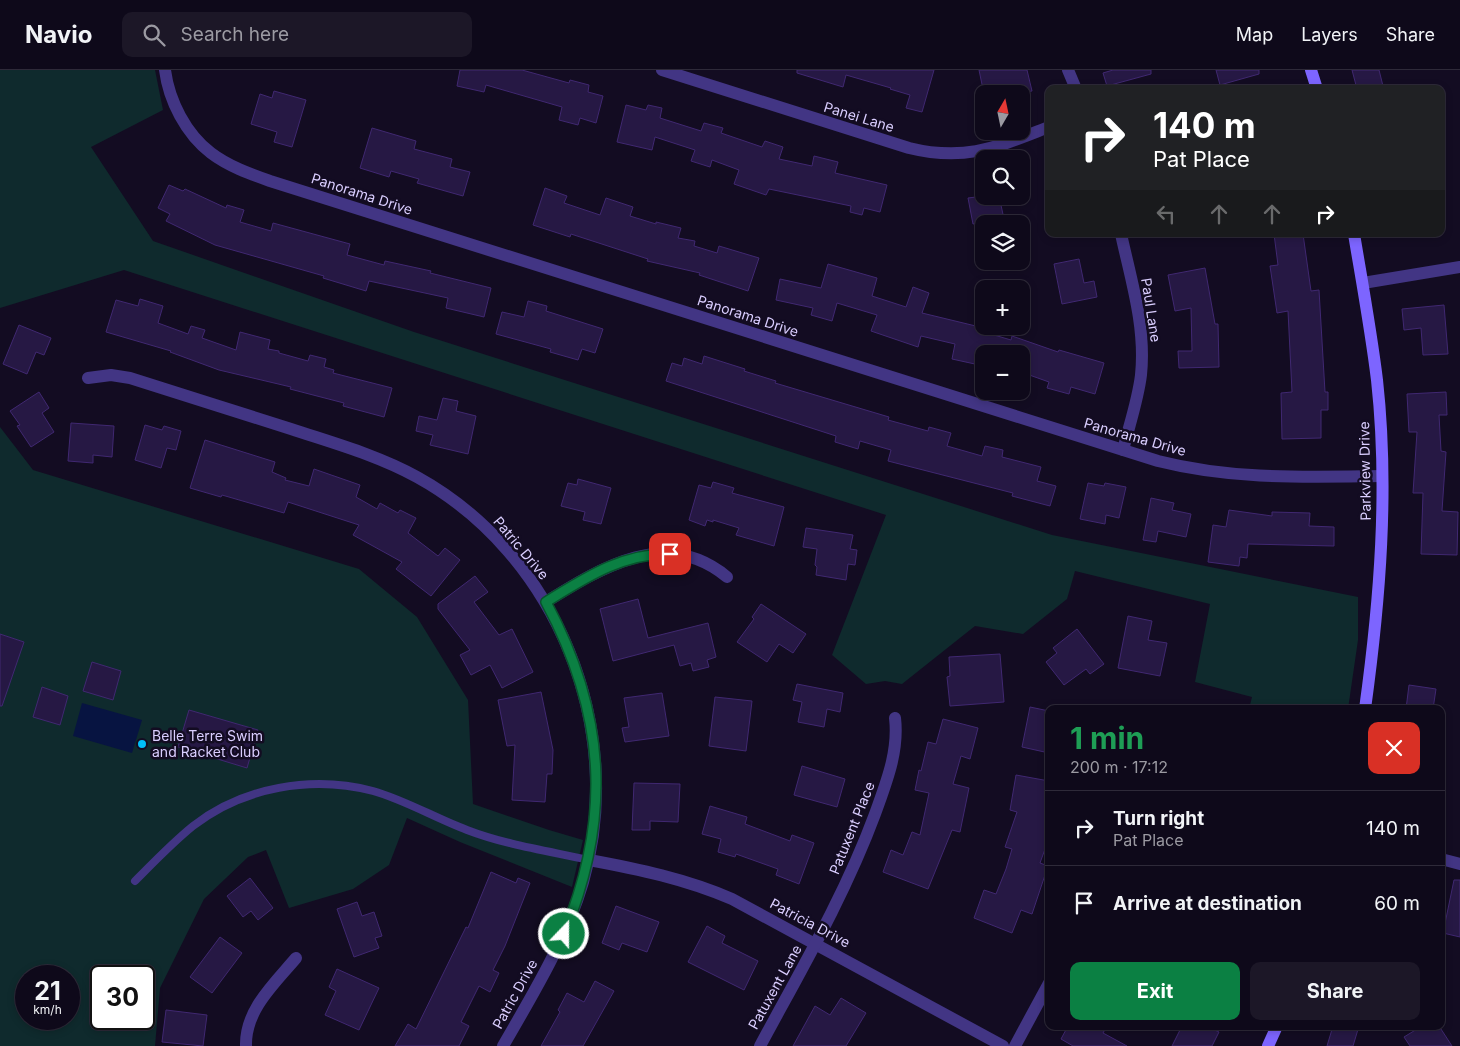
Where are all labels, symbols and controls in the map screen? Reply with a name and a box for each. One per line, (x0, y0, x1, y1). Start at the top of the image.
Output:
search box (122, 12, 472, 57)
text: Navio (25, 20, 92, 49)
icon: search (140, 21, 168, 49)
text: Search here (180, 23, 289, 46)
text: Map (1236, 24, 1273, 45)
text: Layers (1301, 24, 1358, 45)
text: Share (1386, 24, 1435, 45)
north arrow (975, 85, 1030, 140)
map controls (975, 85, 1030, 400)
street label: Panei Lane (822, 98, 896, 135)
text: 140 m (1153, 104, 1256, 146)
icon: right (1070, 105, 1135, 170)
text: Pat Place (1153, 146, 1250, 172)
button: search (975, 150, 1030, 205)
street label: Panorama Drive (309, 169, 415, 218)
icon: left (1152, 200, 1180, 228)
icon: ahead (1205, 200, 1233, 228)
icon: ahead (1258, 200, 1286, 228)
icon: right (1311, 200, 1339, 228)
button: layers (975, 215, 1030, 270)
street label: Paul Lane (1138, 277, 1165, 343)
button: + (975, 280, 1030, 335)
street label: Panorama Drive (695, 291, 801, 340)
button: − (975, 345, 1030, 400)
street label: Panorama Drive (1082, 414, 1188, 459)
street label: Parkview Drive (1355, 421, 1374, 521)
street label: Patric Drive (490, 513, 553, 583)
pin (649, 533, 691, 575)
icon: arrive (656, 540, 684, 568)
text: 1 min (1070, 720, 1144, 756)
button: close (1368, 722, 1420, 774)
place label: Belle Terre Swim and Racket Club (152, 727, 263, 760)
marker: Belle Terre Swim and Racket Club (136, 738, 148, 750)
text: 200 m · 17:12 (1070, 757, 1168, 777)
street label: Patuxent Place (825, 779, 878, 877)
text: Turn right (1113, 807, 1204, 830)
icon: right (1070, 814, 1098, 842)
text: 140 m (1366, 817, 1420, 840)
text: Pat Place (1113, 830, 1183, 850)
icon: arrive (1070, 889, 1098, 917)
text: Arrive at destination (1113, 892, 1302, 915)
text: 60 m (1374, 892, 1420, 915)
street label: Patricia Drive (767, 894, 853, 951)
position arrow (537, 907, 589, 959)
street label: Patuxent Lane (744, 941, 805, 1032)
street label: Patric Drive (488, 956, 541, 1032)
button: Exit (1070, 962, 1240, 1020)
button: Share (1250, 962, 1420, 1020)
speed limit sign: 30 (90, 965, 155, 1030)
text: 21 (34, 976, 61, 1006)
text: km/h (33, 1002, 62, 1017)

